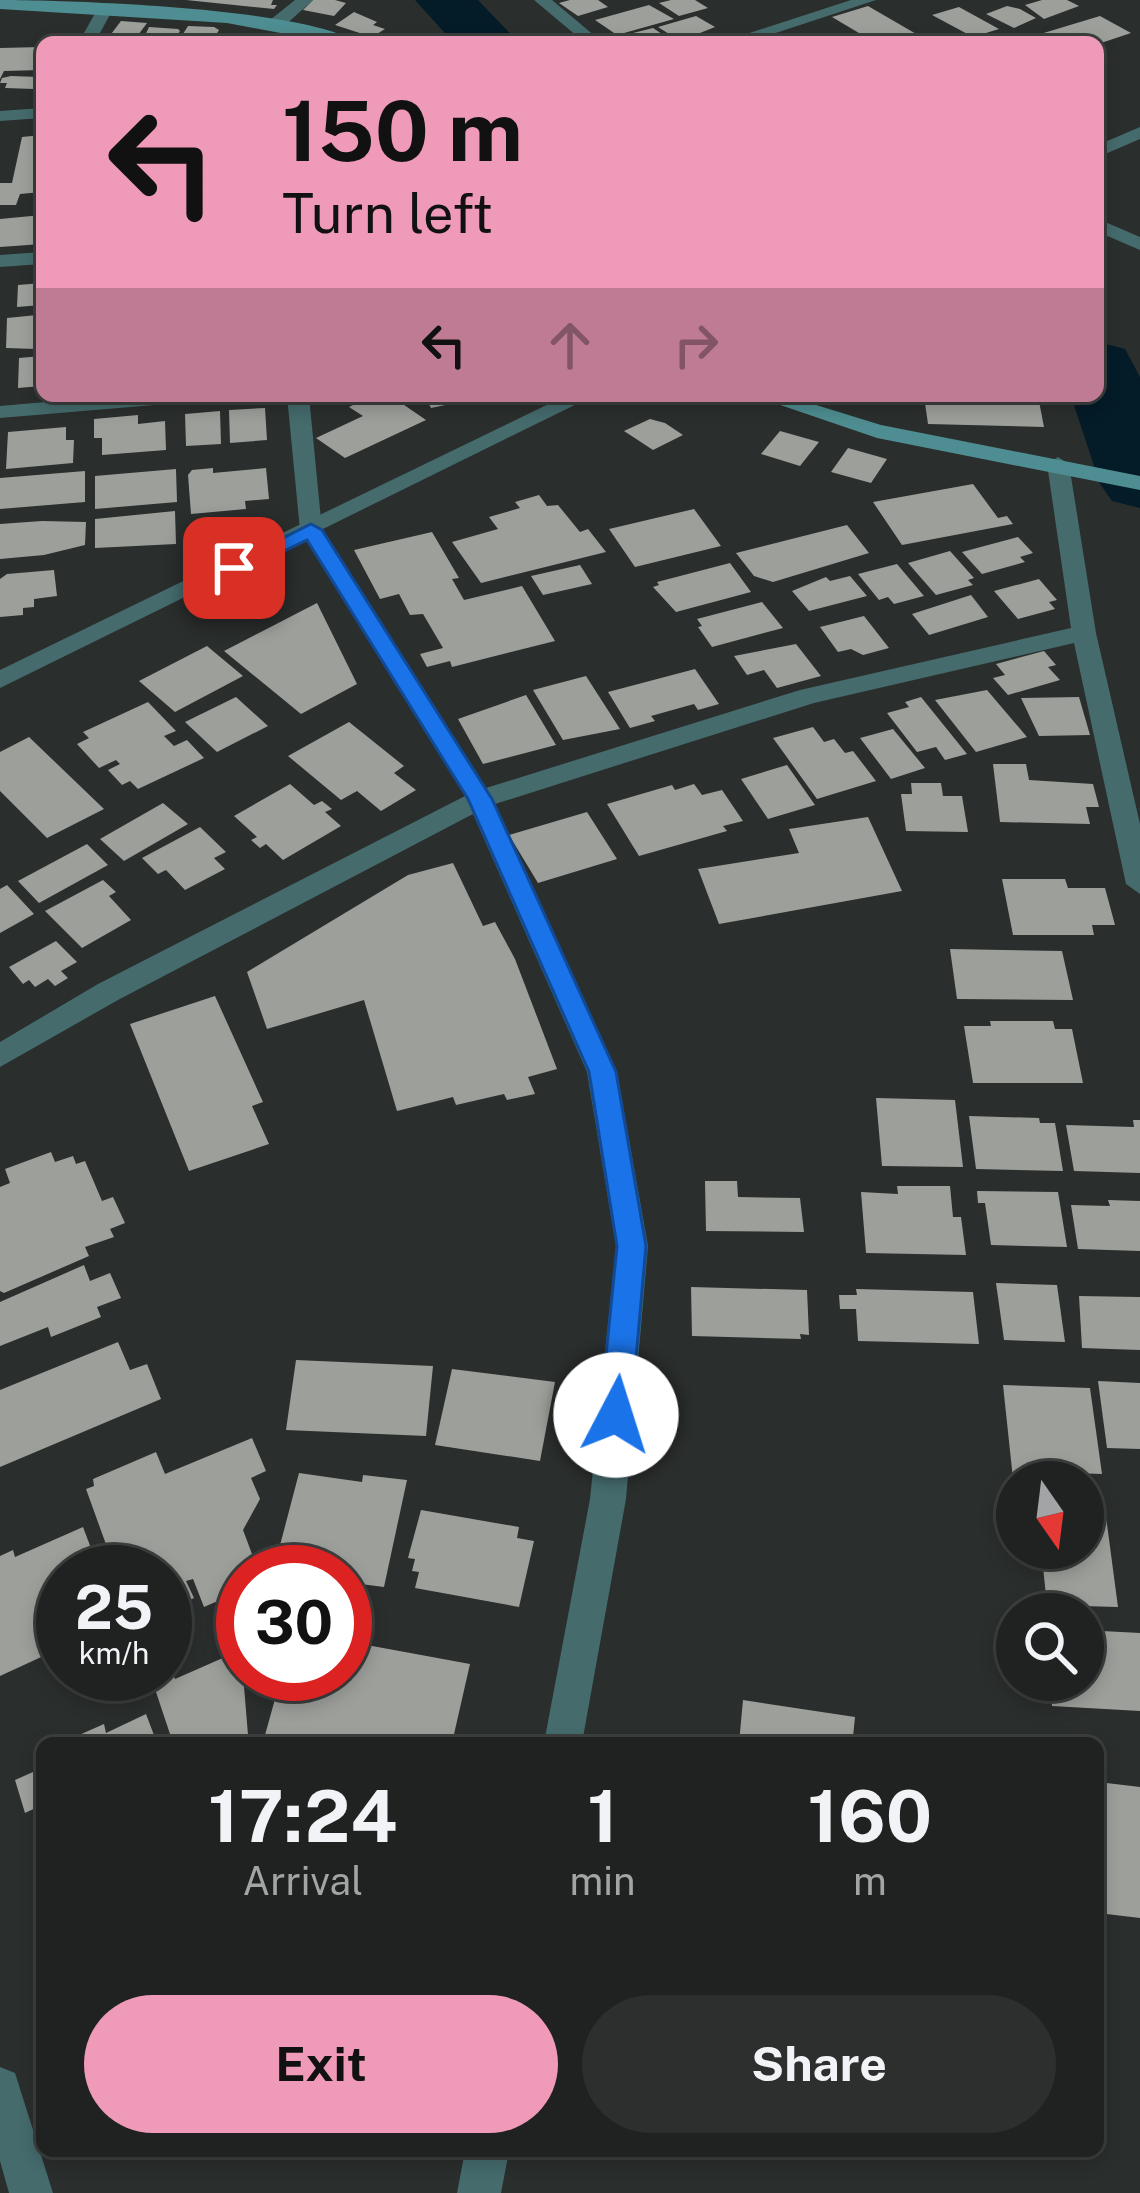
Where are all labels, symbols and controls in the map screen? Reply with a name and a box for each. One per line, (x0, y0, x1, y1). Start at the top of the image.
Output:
text: 150 m (282, 81, 523, 180)
icon: left (84, 84, 240, 240)
text: Turn left (282, 182, 493, 245)
icon: left (411, 312, 477, 378)
icon: ahead (537, 312, 603, 378)
icon: right (663, 312, 729, 378)
pin (183, 517, 285, 619)
icon: arrive (201, 535, 267, 601)
position arrow (553, 1352, 679, 1478)
north arrow (996, 1461, 1104, 1569)
map controls (996, 1461, 1104, 1701)
speed limit sign: 30 (216, 1545, 372, 1701)
text: 25 (75, 1572, 153, 1643)
button: search (996, 1593, 1104, 1701)
text: km/h (79, 1635, 149, 1671)
text: 17:24 (208, 1774, 398, 1858)
text: 1 (587, 1774, 618, 1858)
text: 160 (808, 1774, 932, 1858)
text: Arrival (243, 1858, 363, 1904)
text: min (569, 1858, 636, 1904)
text: m (853, 1858, 887, 1904)
button: Exit (84, 1995, 558, 2133)
button: Share (582, 1995, 1056, 2133)

